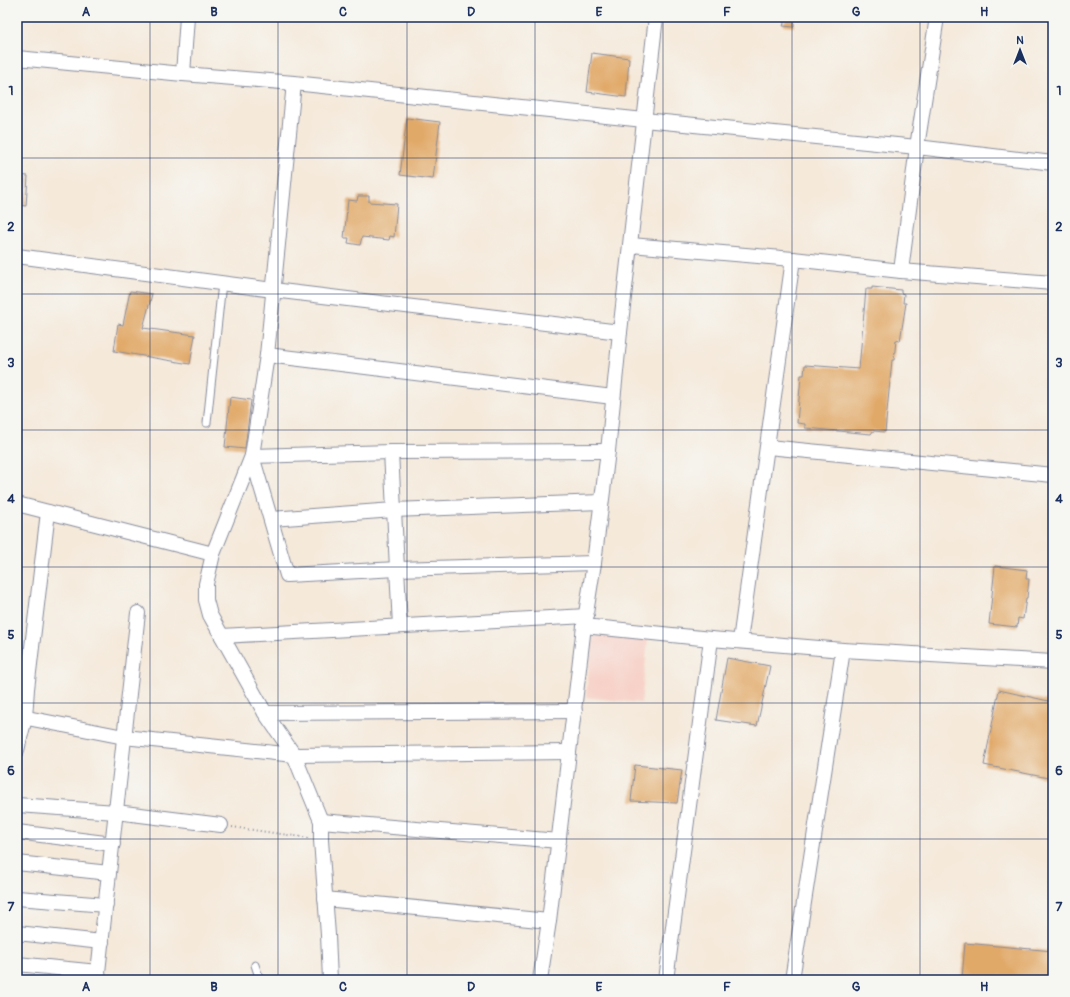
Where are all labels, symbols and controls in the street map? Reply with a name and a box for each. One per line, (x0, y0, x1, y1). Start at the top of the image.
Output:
text: A (82, 4, 91, 20)
text: B (210, 4, 218, 20)
text: C (339, 4, 347, 20)
text: D (467, 4, 475, 20)
text: E (596, 4, 603, 20)
text: F (723, 4, 731, 20)
text: G (852, 4, 861, 20)
text: H (980, 4, 988, 20)
north arrow (1000, 30, 1040, 70)
text: N (1016, 34, 1024, 47)
text: 1 (8, 83, 14, 99)
text: 1 (1056, 83, 1062, 99)
text: 2 (7, 219, 15, 235)
text: 2 (1055, 219, 1063, 235)
text: 3 (7, 355, 15, 371)
text: 3 (1055, 355, 1063, 371)
text: 4 (7, 491, 15, 507)
text: 4 (1055, 491, 1063, 507)
text: 5 (7, 627, 15, 643)
text: 5 (1055, 627, 1063, 643)
text: 6 (7, 763, 15, 779)
text: 6 (1055, 763, 1063, 779)
text: 7 (8, 899, 15, 915)
text: 7 (1056, 899, 1063, 915)
text: A (82, 979, 91, 995)
text: B (210, 979, 218, 995)
text: C (339, 979, 347, 995)
text: D (467, 979, 475, 995)
text: E (596, 979, 603, 995)
text: F (723, 979, 731, 995)
text: G (852, 979, 861, 995)
text: H (980, 979, 988, 995)

